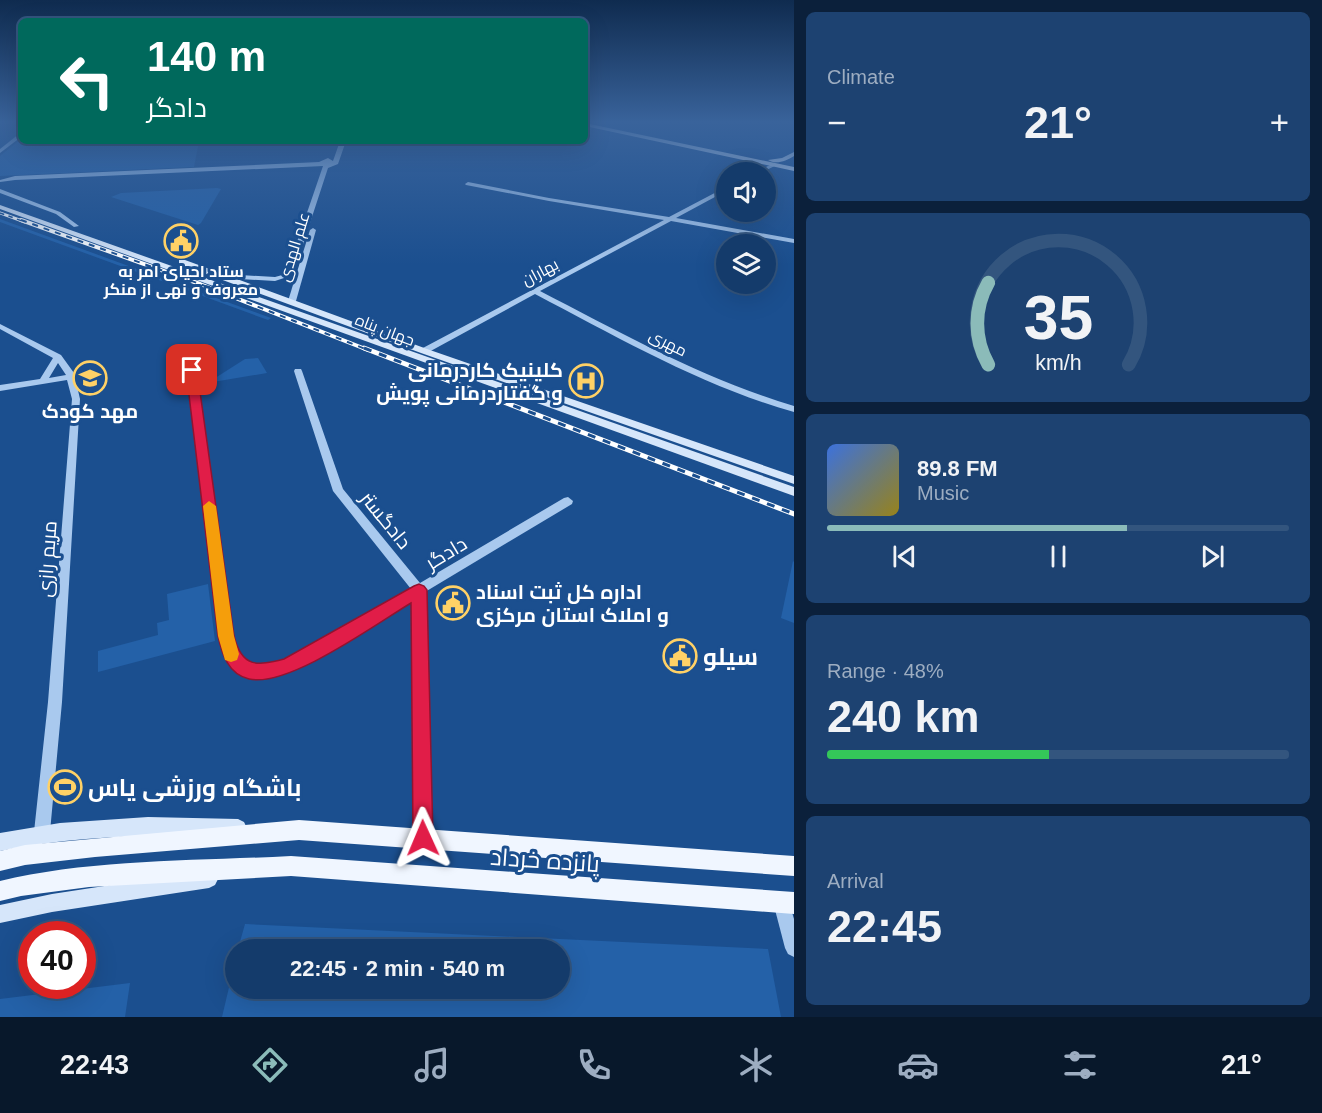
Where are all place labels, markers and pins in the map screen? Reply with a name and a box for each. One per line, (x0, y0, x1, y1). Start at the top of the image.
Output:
public building icon: ستاد احیای امر به معروف و نهی از منکر (163, 223, 199, 259)
place label: ستاد احیای امر به معروف و نهی از منکر (103, 263, 258, 299)
pin (166, 344, 217, 395)
place label: کلینیک کاردرمانی و گفتاردرمانی پویش (376, 359, 563, 407)
school or university icon: مهد کودک (72, 360, 108, 396)
hospital icon: کلینیک کاردرمانی و گفتاردرمانی پویش (568, 363, 604, 399)
place label: مهد کودک (42, 400, 138, 424)
place label: اداره کل ثبت اسناد و املاک استان مرکزی (476, 581, 669, 627)
public building icon: اداره کل ثبت اسناد و املاک استان مرکزی (435, 585, 471, 621)
public building icon: سیلو (662, 638, 698, 674)
place label: سیلو (703, 643, 758, 671)
sports icon: باشگاه ورزشی یاس (47, 769, 83, 805)
place label: باشگاه ورزشی یاس (88, 774, 302, 802)

